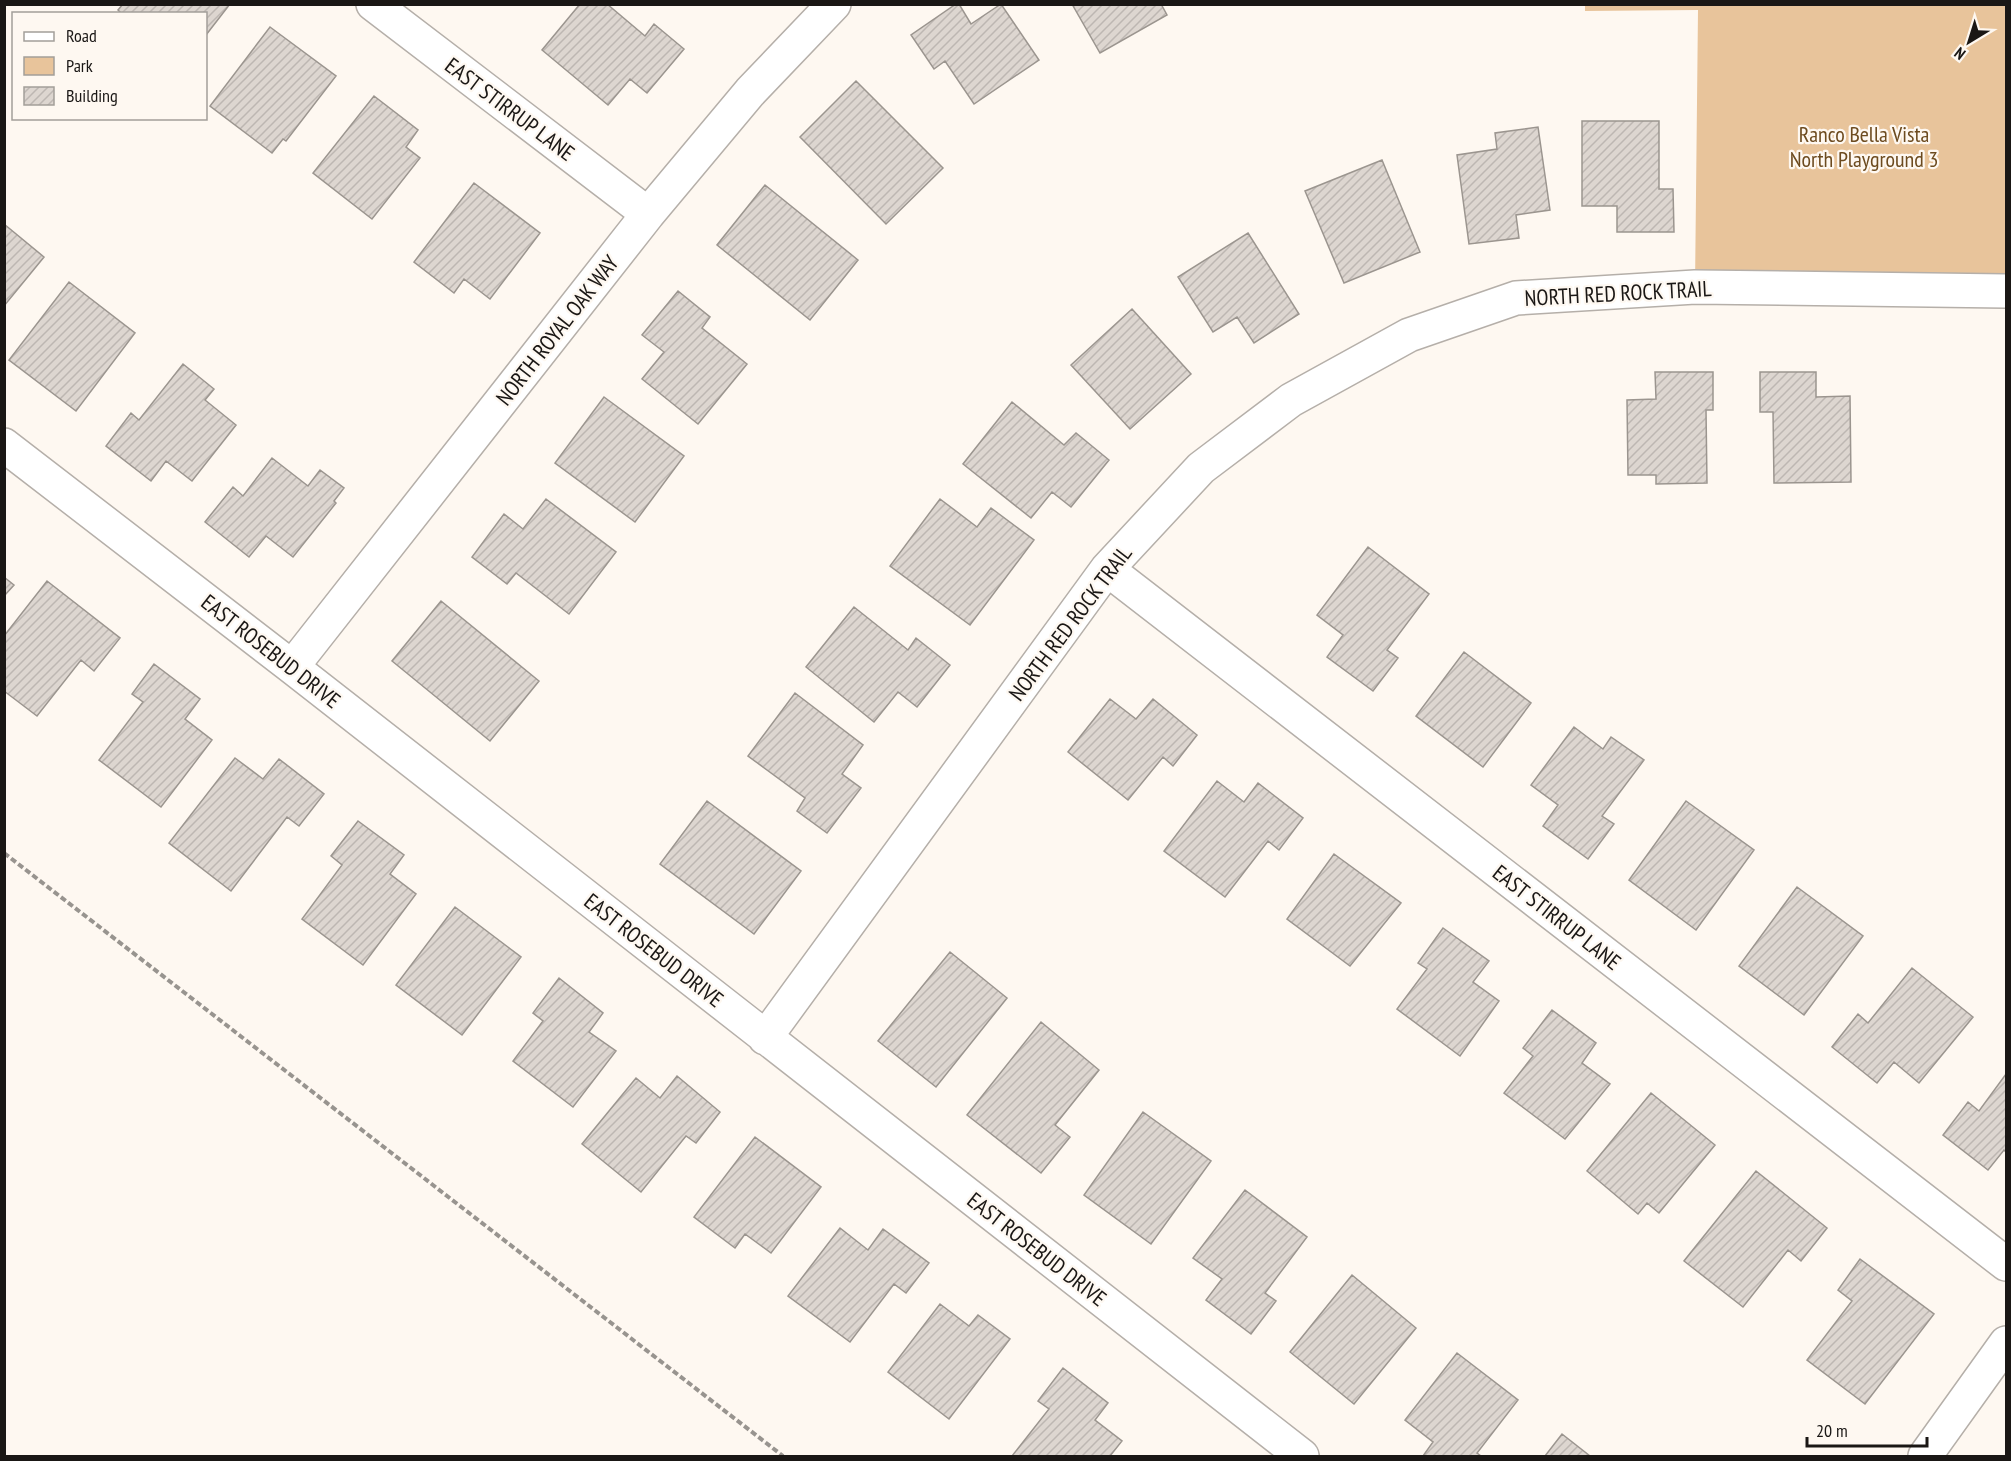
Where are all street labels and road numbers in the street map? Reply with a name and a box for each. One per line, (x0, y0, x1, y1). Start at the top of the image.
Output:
street label: EAST STIRRUP LANE (440, 51, 580, 167)
street label: NORTH ROYAL OAK WAY (490, 249, 624, 411)
street label: NORTH RED ROCK TRAIL (1524, 274, 1712, 312)
street label: NORTH RED ROCK TRAIL (1003, 540, 1137, 706)
street label: EAST ROSEBUD DRIVE (196, 588, 346, 714)
street label: EAST STIRRUP LANE (1487, 858, 1627, 976)
street label: EAST ROSEBUD DRIVE (579, 887, 729, 1013)
street label: EAST ROSEBUD DRIVE (962, 1186, 1112, 1312)

